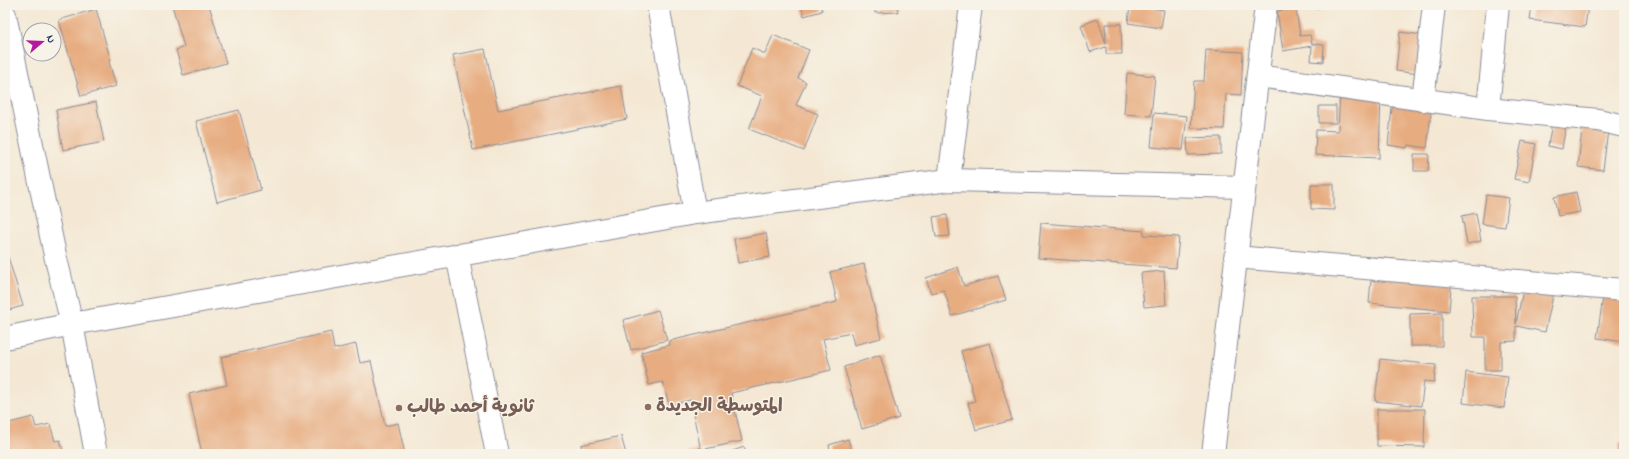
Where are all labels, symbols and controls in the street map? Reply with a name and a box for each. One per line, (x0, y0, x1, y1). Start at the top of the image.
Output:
north arrow (22, 22, 62, 62)
text: N (42, 33, 59, 45)
place label: المتوسطة الجديدة (656, 394, 783, 420)
place label: ثانوية أحمد طالب (407, 395, 535, 421)
marker: المتوسطة الجديدة (643, 402, 653, 412)
marker: ثانوية أحمد طالب (394, 403, 404, 413)

